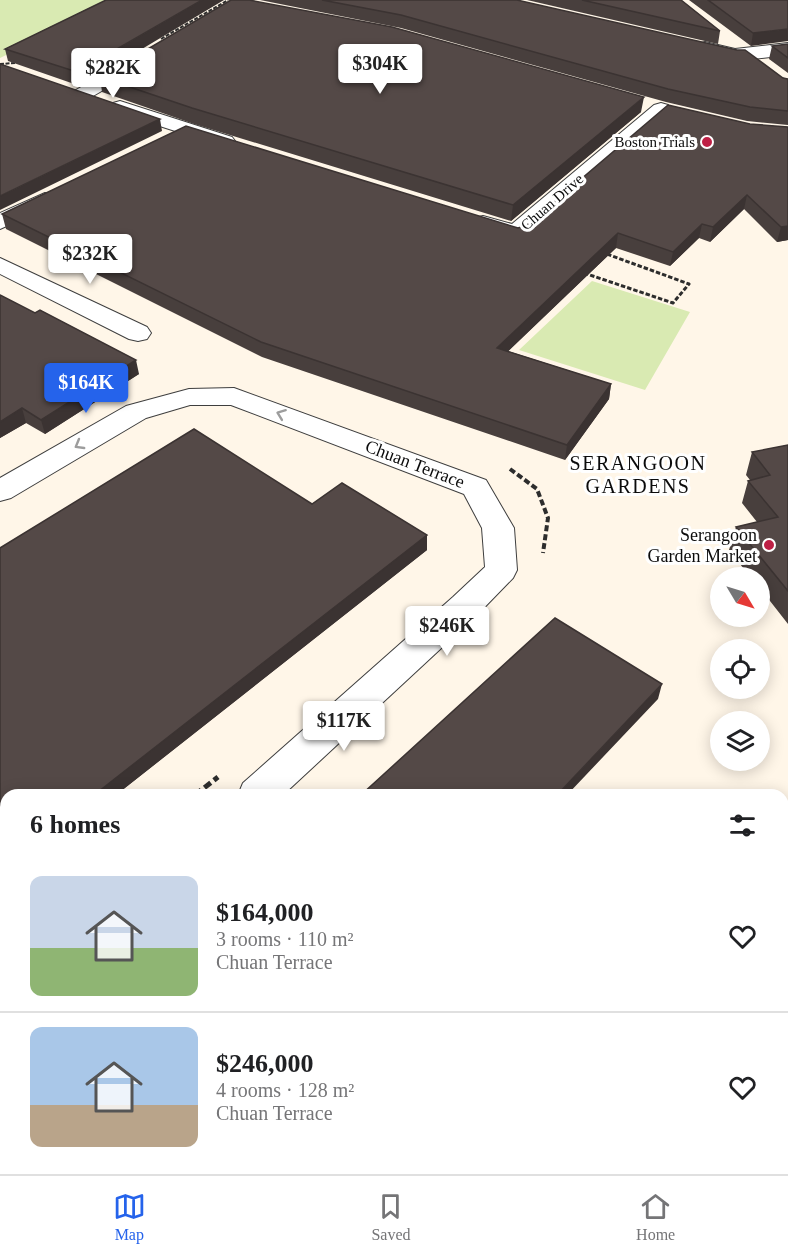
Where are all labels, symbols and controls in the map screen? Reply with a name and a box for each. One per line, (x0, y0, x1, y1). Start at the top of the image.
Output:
pin: $304K (338, 44, 422, 95)
pin: $282K (71, 48, 155, 99)
text: $304K (352, 52, 408, 74)
text: $282K (85, 56, 141, 78)
place label: Boston Trials (615, 134, 695, 150)
marker: Boston Trials (700, 135, 714, 149)
street label: Chuan Drive (518, 170, 587, 233)
pin: $232K (48, 234, 132, 285)
text: $232K (62, 242, 118, 264)
pin: $164K (44, 363, 128, 414)
text: $164K (58, 371, 114, 393)
one-way arrow (276, 409, 287, 421)
street label: Chuan Terrace (362, 436, 468, 492)
one-way arrow (75, 438, 85, 449)
district label: SERANGOON GARDENS (570, 452, 706, 497)
place label: Serangoon Garden Market (648, 525, 757, 566)
marker: Serangoon Garden Market (762, 538, 776, 552)
north arrow (710, 567, 770, 627)
map controls (710, 567, 770, 771)
pin: $246K (405, 606, 489, 657)
text: $246K (419, 614, 475, 636)
button: locate (710, 639, 770, 699)
pin: $117K (302, 701, 386, 752)
text: $117K (317, 709, 371, 731)
button: layers (710, 711, 770, 771)
icon: filters (726, 809, 759, 842)
text: 6 homes (30, 810, 120, 839)
text: $164,000 (216, 898, 314, 927)
icon: home (78, 900, 150, 972)
icon: heart (726, 920, 759, 953)
text: 3 rooms · 110 m² (216, 928, 353, 950)
text: Chuan Terrace (216, 951, 333, 973)
text: $246,000 (216, 1049, 314, 1078)
icon: home (78, 1051, 150, 1123)
icon: heart (726, 1071, 759, 1104)
text: 4 rooms · 128 m² (216, 1079, 354, 1101)
text: Chuan Terrace (216, 1102, 333, 1124)
tab: Map (113, 1190, 146, 1244)
tab: Saved (371, 1190, 411, 1244)
tab: Home (636, 1190, 675, 1244)

